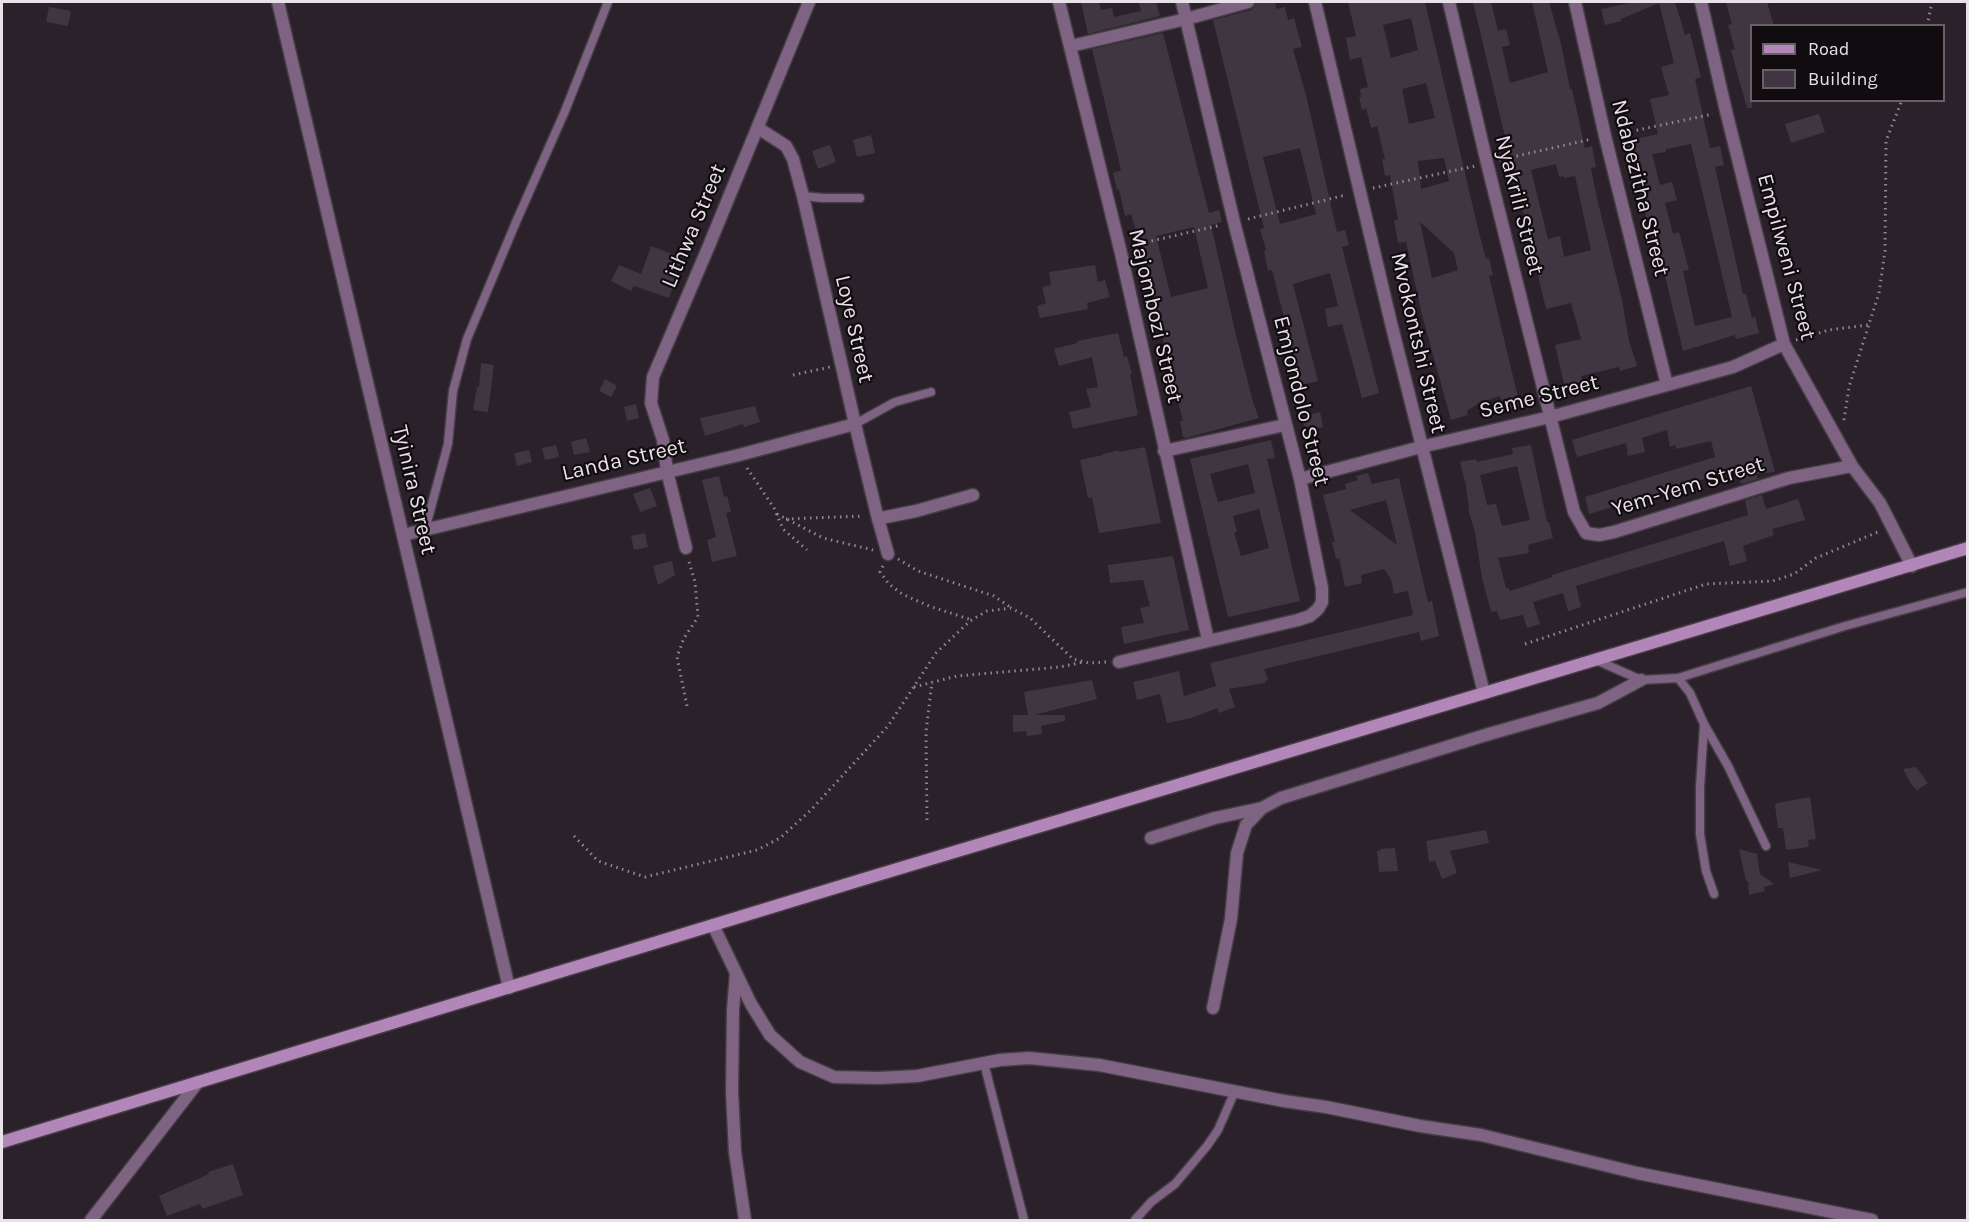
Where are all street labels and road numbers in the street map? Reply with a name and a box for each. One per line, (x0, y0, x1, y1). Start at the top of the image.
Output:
street label: Ndabezitha Street (1605, 97, 1675, 279)
street label: Nyakrili Street (1489, 133, 1549, 277)
street label: Lithwa Street (656, 160, 732, 292)
street label: Empilweni Street (1751, 171, 1821, 343)
street label: Majombozi Street (1122, 226, 1188, 406)
street label: Mvokontshi Street (1384, 250, 1452, 436)
street label: Loye Street (829, 273, 879, 385)
street label: Emjondolo Street (1267, 313, 1335, 489)
street label: Seme Street (1477, 369, 1601, 425)
street label: Tyinira Street (386, 423, 442, 557)
street label: Landa Street (559, 433, 689, 487)
street label: Yem-Yem Street (1608, 451, 1768, 523)

